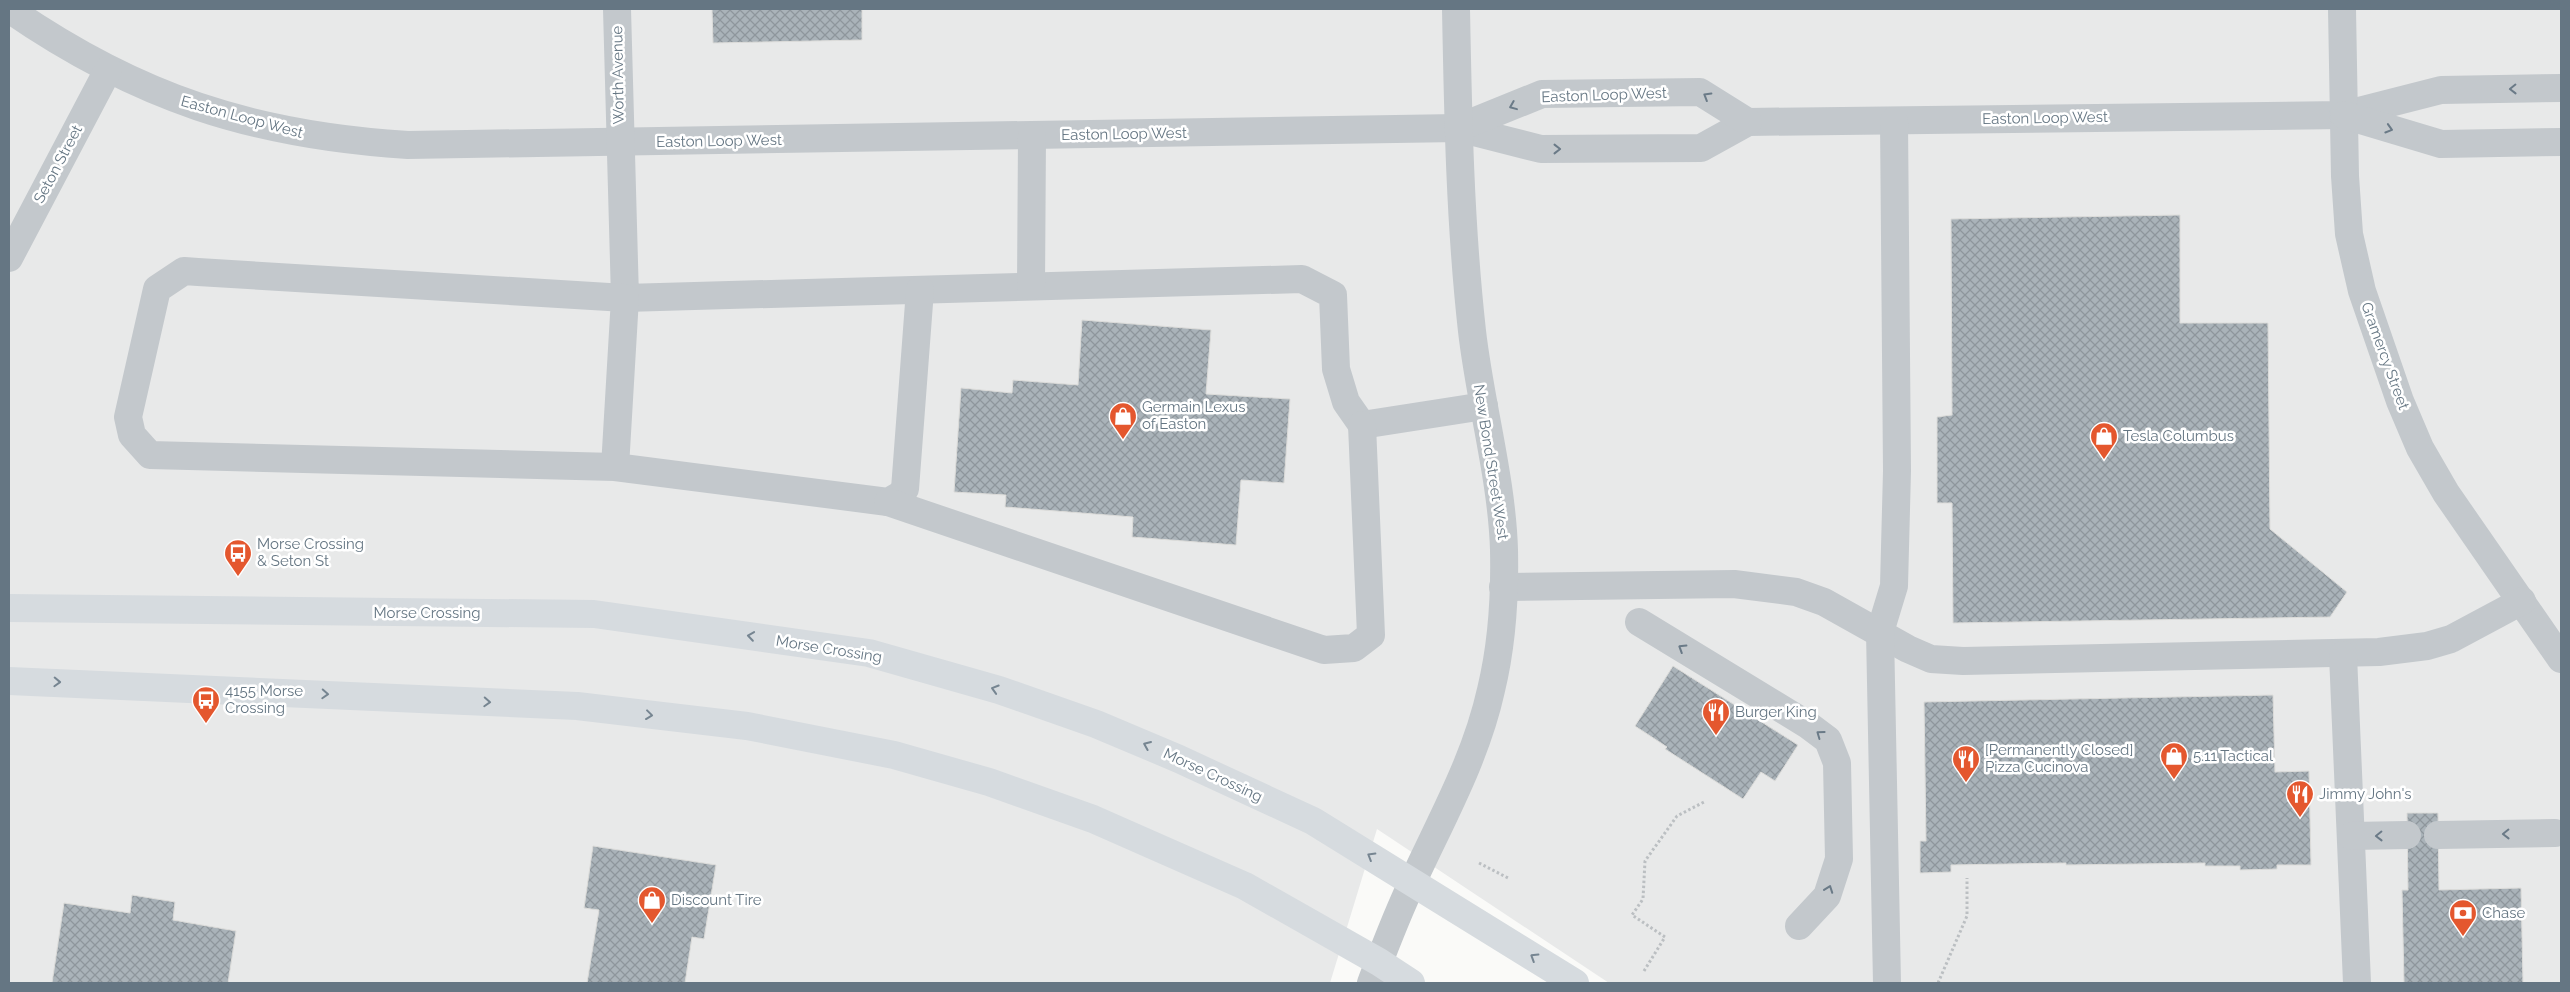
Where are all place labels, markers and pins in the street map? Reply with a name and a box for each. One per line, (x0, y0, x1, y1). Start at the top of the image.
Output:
place label: Germain Lexus of Easton (1142, 398, 1245, 433)
shop icon: Germain Lexus of Easton (1108, 401, 1138, 440)
shop icon: Tesla Columbus (2089, 421, 2119, 460)
place label: Tesla Columbus (2123, 427, 2234, 445)
place label: Morse Crossing & Seton St (257, 535, 364, 570)
bus stop icon: Morse Crossing & Seton St (223, 538, 253, 577)
place label: 4155 Morse Crossing (225, 682, 303, 717)
bus stop icon: 4155 Morse Crossing (191, 685, 221, 724)
restaurant icon: Burger King (1701, 697, 1731, 736)
place label: Burger King (1735, 703, 1817, 721)
place label: [Permanently Closed] Pizza Cucinova (1985, 741, 2133, 776)
shop icon: 5.11 Tactical (2159, 741, 2189, 780)
restaurant icon: [Permanently Closed] Pizza Cucinova (1951, 744, 1981, 783)
place label: 5.11 Tactical (2193, 747, 2274, 765)
restaurant icon: Jimmy John's (2285, 779, 2315, 818)
place label: Jimmy John's (2319, 785, 2411, 803)
shop icon: Discount Tire (637, 885, 667, 924)
place label: Discount Tire (671, 891, 762, 909)
bank icon: Chase (2448, 898, 2478, 937)
place label: Chase (2482, 904, 2525, 922)

